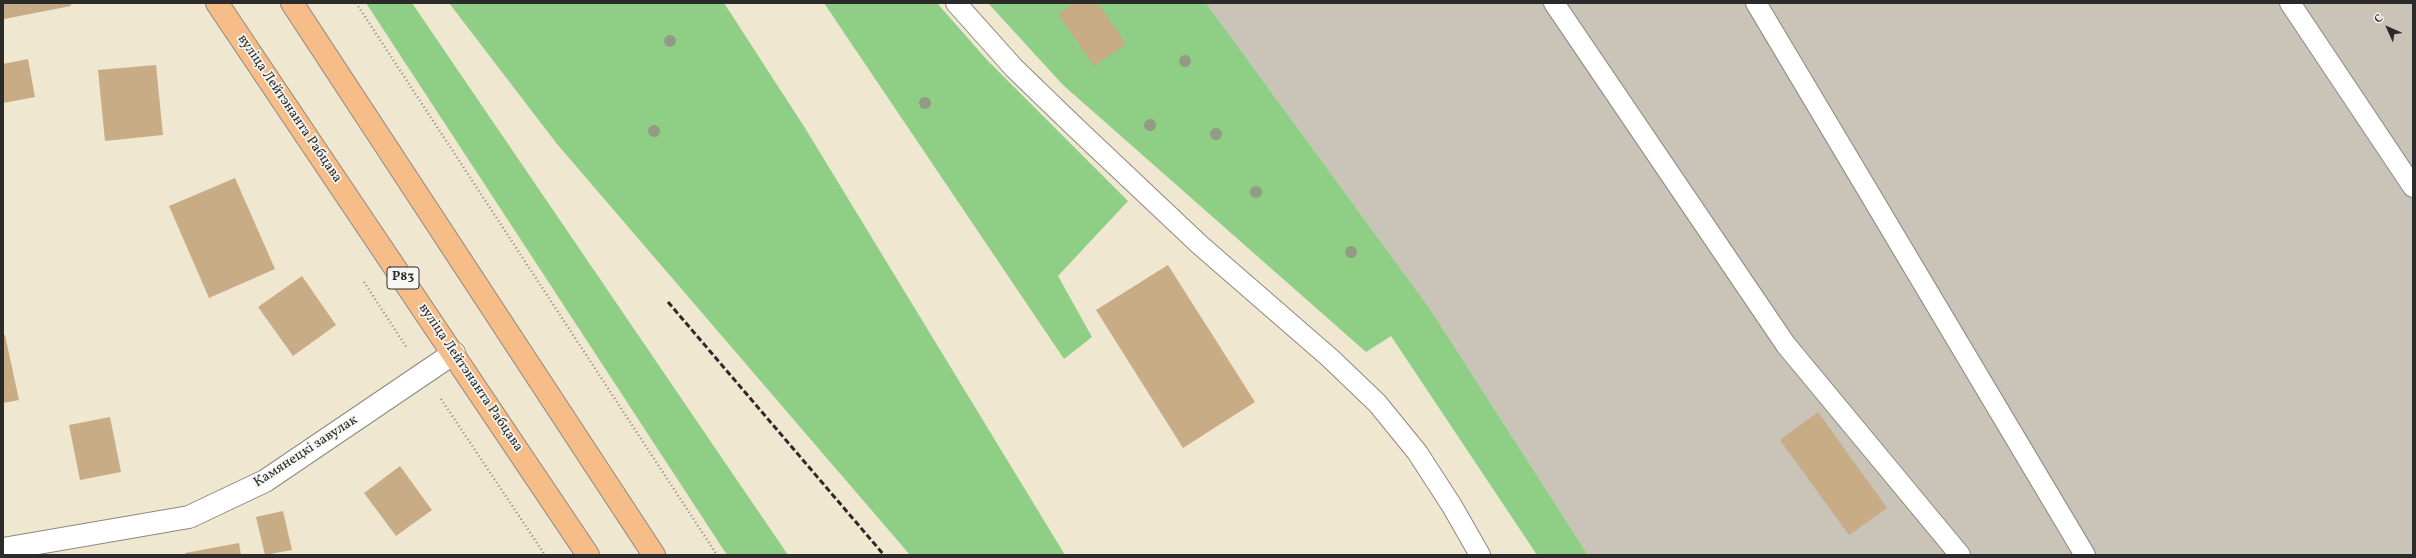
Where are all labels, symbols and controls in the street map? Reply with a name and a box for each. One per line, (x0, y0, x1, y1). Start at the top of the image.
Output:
north arrow (2368, 8, 2408, 48)
text: С (2371, 11, 2387, 27)
street label: вуліца Лейтэнанта Рабцава (233, 32, 345, 186)
road number: Р83 (387, 267, 419, 289)
street label: вуліца Лейтэнанта Рабцава (414, 301, 526, 455)
street label: Камянецкі завулак (251, 412, 361, 492)

